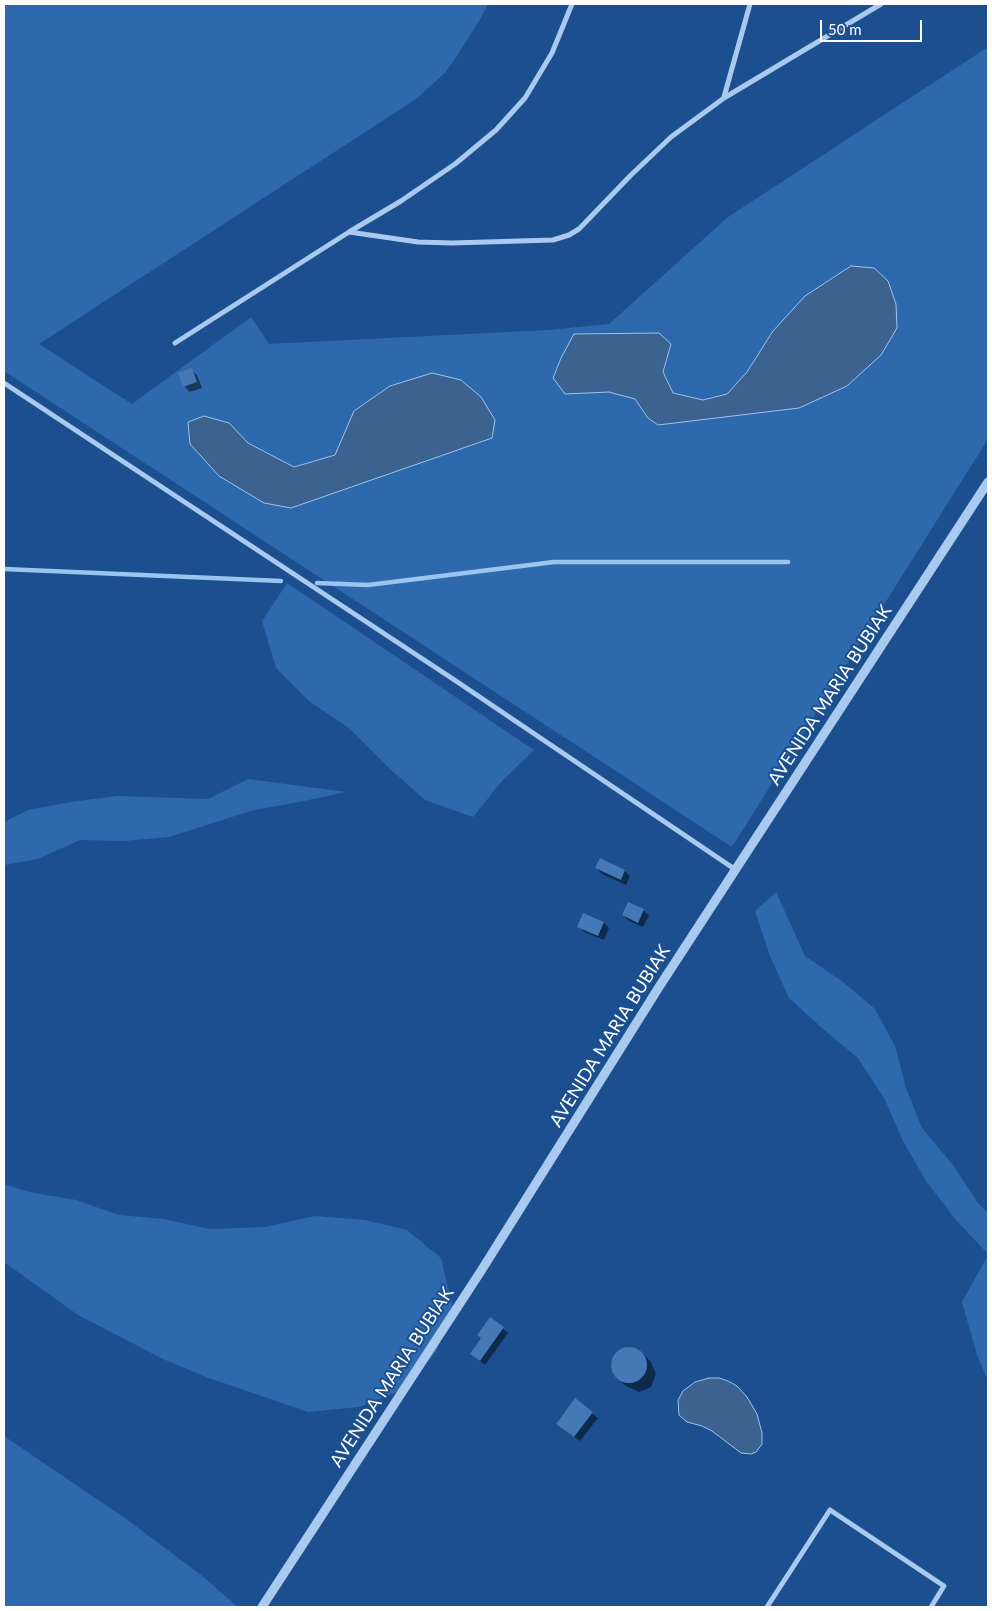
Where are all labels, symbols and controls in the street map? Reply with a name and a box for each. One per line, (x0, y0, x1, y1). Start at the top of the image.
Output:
scale bar (822, 10, 924, 42)
text: 50 m (828, 20, 862, 38)
street label: AVENIDA MARIA BUBIAK (764, 601, 896, 789)
street label: AVENIDA MARIA BUBIAK (545, 941, 675, 1131)
street label: AVENIDA MARIA BUBIAK (326, 1283, 458, 1471)

